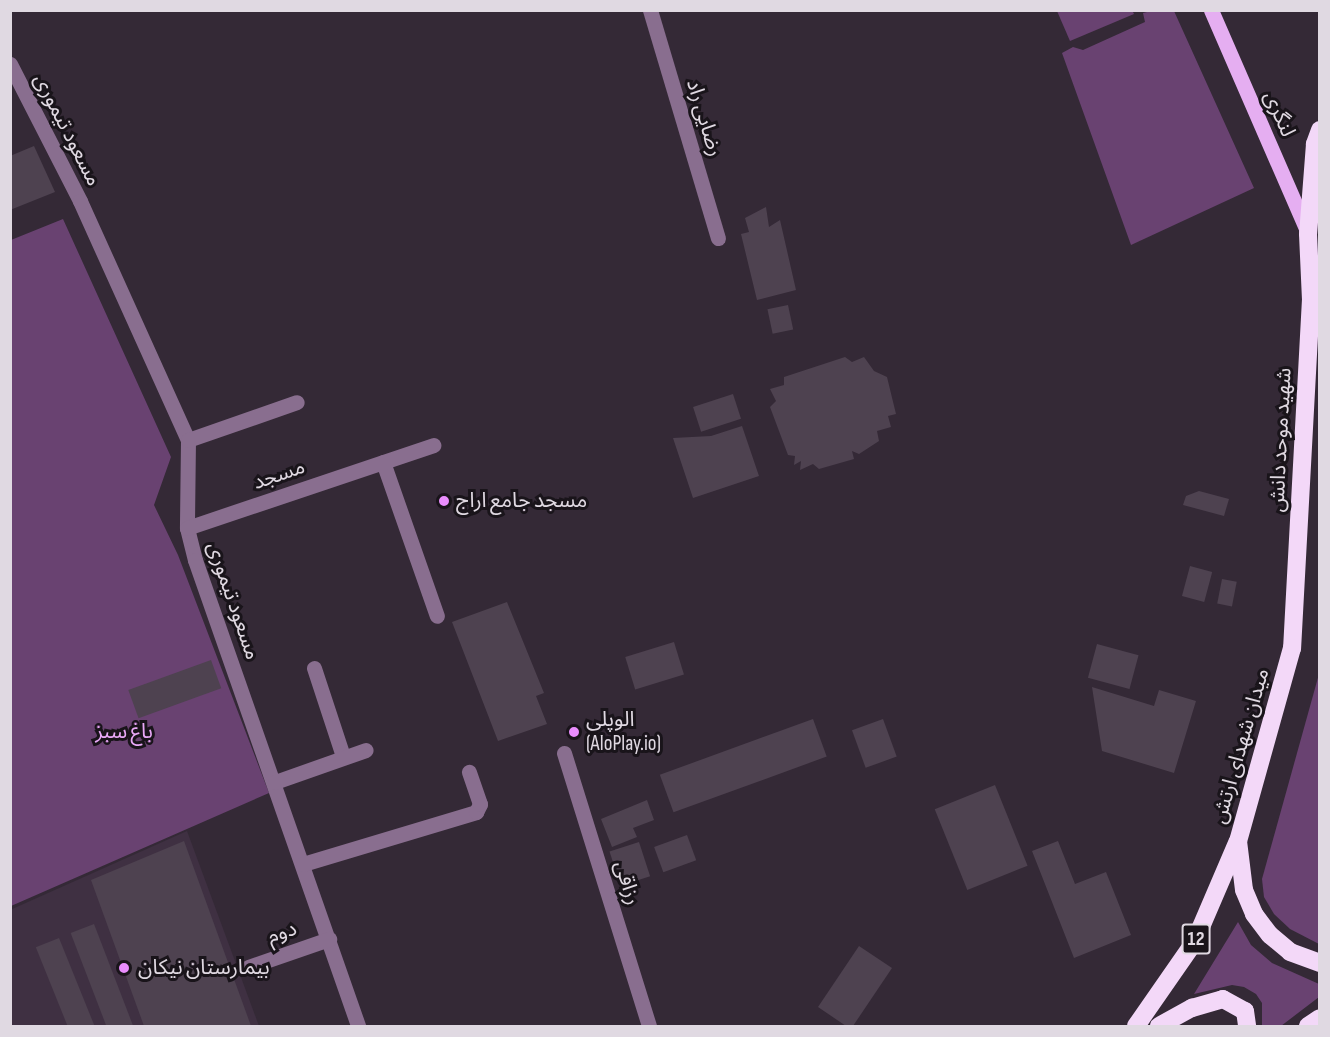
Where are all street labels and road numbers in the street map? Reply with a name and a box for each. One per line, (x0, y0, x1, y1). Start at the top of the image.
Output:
street label: مسعود تیموری (28, 70, 106, 190)
street label: رضایی راد (680, 76, 728, 160)
street label: لنگری (1258, 87, 1300, 141)
street label: شهید موحد دانش (1265, 367, 1297, 513)
street label: مسجد (250, 454, 308, 496)
street label: مسعود تیموری (201, 539, 265, 663)
street label: میدان شهدای ارتش (1207, 665, 1275, 827)
street label: رزاقی (608, 858, 646, 908)
street label: دوم (264, 916, 300, 950)
road number: 12 (1181, 922, 1211, 956)

